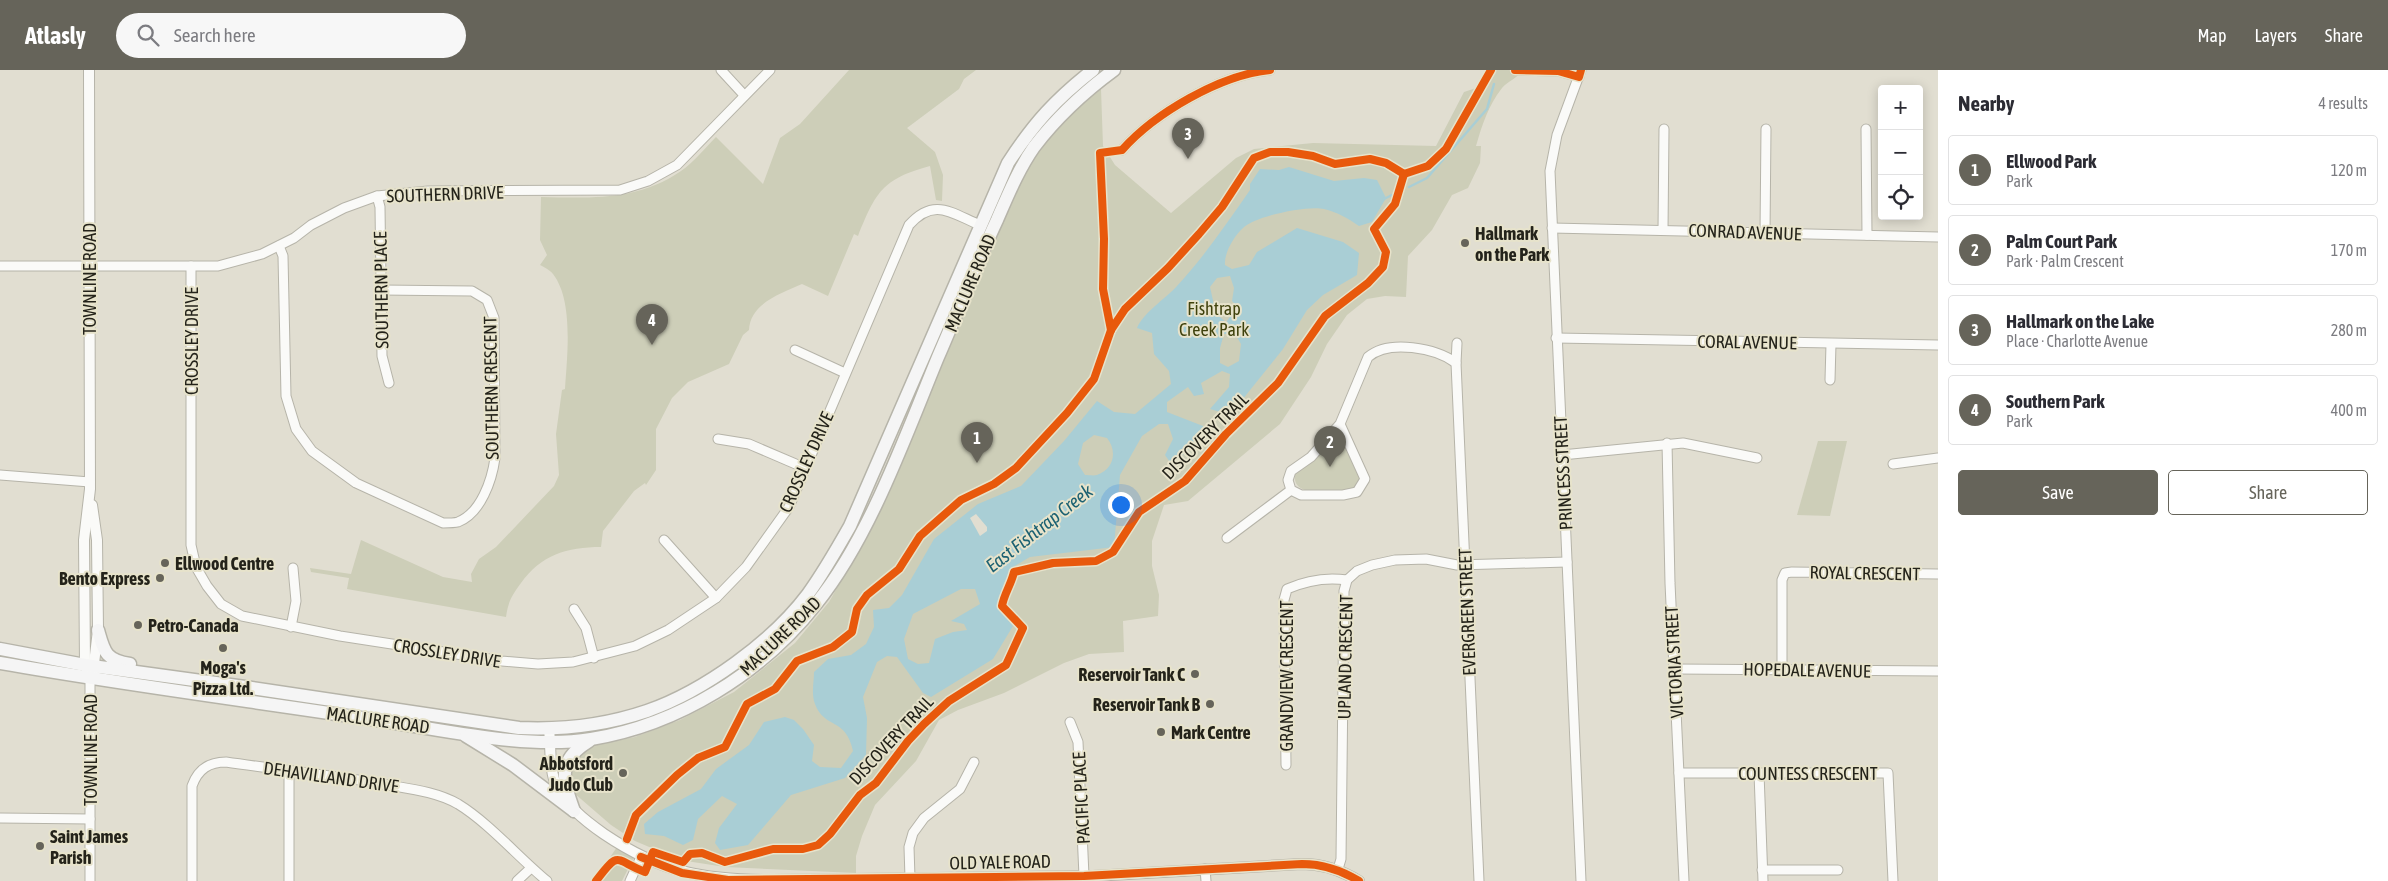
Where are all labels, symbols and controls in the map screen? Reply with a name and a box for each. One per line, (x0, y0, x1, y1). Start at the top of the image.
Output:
search box (116, 13, 466, 58)
icon: search (134, 21, 162, 49)
text: Atlasly (25, 22, 86, 49)
text: Search here (174, 24, 256, 46)
text: Map (2197, 25, 2226, 46)
text: Layers (2254, 25, 2297, 46)
text: Share (2325, 25, 2363, 46)
map controls (1878, 85, 1923, 220)
button: + (1878, 85, 1923, 130)
text: Nearby (1958, 91, 2014, 115)
text: 4 results (2318, 94, 2368, 112)
pin: 3 (1172, 118, 1204, 159)
button: − (1878, 130, 1923, 175)
text: Ellwood Park (2006, 150, 2096, 172)
text: 1 (1971, 161, 1979, 179)
text: 120 m (2331, 161, 2367, 179)
text: Park (2006, 172, 2033, 190)
button: locate (1878, 175, 1923, 220)
street label: SOUTHERN DRIVE (386, 181, 504, 207)
street label: CONRAD AVENUE (1688, 220, 1802, 244)
street label: TOWNLINE ROAD (79, 223, 100, 335)
place label: Hallmark on the Park (1475, 223, 1550, 265)
text: Palm Court Park (2006, 230, 2117, 252)
street label: SOUTHERN PLACE (369, 231, 393, 349)
street label: MACLURE ROAD (940, 231, 1000, 335)
marker: Hallmark on the Park (1459, 237, 1471, 249)
text: 2 (1971, 241, 1979, 259)
text: 170 m (2331, 241, 2367, 259)
text: Park · Palm Crescent (2006, 252, 2124, 270)
street label: CROSSLEY DRIVE (181, 287, 202, 395)
park label: Fishtrap Creek Park (1179, 298, 1249, 340)
pin: 4 (636, 304, 668, 345)
text: Hallmark on the Lake (2006, 310, 2155, 332)
street label: SOUTHERN CRESCENT (479, 316, 503, 460)
text: 3 (1971, 321, 1979, 339)
text: 280 m (2331, 321, 2367, 339)
street label: CORAL AVENUE (1697, 331, 1797, 353)
text: Place · Charlotte Avenue (2006, 332, 2148, 350)
street label: DISCOVERY TRAIL (1157, 388, 1253, 484)
text: Southern Park (2006, 390, 2105, 412)
text: 4 (1971, 401, 1979, 419)
text: 400 m (2331, 401, 2367, 419)
street label: CROSSLEY DRIVE (774, 408, 838, 516)
text: Park (2006, 412, 2033, 430)
street label: PRINCESS STREET (1550, 415, 1576, 531)
pin: 1 (961, 422, 993, 463)
pin: 2 (1314, 426, 1346, 467)
button: Save (1958, 470, 2158, 515)
button: Share (2168, 470, 2368, 515)
water label: East Fishtrap Creek (981, 479, 1097, 577)
your location (1108, 492, 1134, 518)
street label: EVERGREEN STREET (1454, 548, 1480, 676)
place label: Ellwood Centre (175, 553, 274, 574)
marker: Ellwood Centre (159, 557, 171, 569)
street label: ROYAL CRESCENT (1809, 562, 1921, 584)
place label: Bento Express (59, 568, 151, 589)
marker: Bento Express (154, 572, 166, 584)
street label: MACLURE ROAD (735, 592, 825, 680)
street label: UPLAND CRESCENT (1333, 594, 1357, 720)
street label: GRANDVIEW CRESCENT (1276, 600, 1297, 752)
street label: VICTORIA STREET (1661, 605, 1687, 719)
place label: Petro-Canada (148, 615, 239, 636)
marker: Petro-Canada (132, 619, 144, 631)
street label: CROSSLEY DRIVE (392, 634, 502, 672)
marker: Moga's Pizza Ltd. (217, 642, 229, 654)
place label: Moga's Pizza Ltd. (193, 657, 253, 699)
street label: HOPEDALE AVENUE (1743, 658, 1871, 682)
place label: Reservoir Tank C (1078, 664, 1185, 685)
marker: Reservoir Tank C (1189, 668, 1201, 680)
street label: DISCOVERY TRAIL (845, 691, 937, 789)
street label: TOWNLINE ROAD (80, 694, 101, 806)
place label: Reservoir Tank B (1093, 694, 1200, 715)
marker: Reservoir Tank B (1204, 698, 1216, 710)
street label: MACLURE ROAD (325, 702, 431, 738)
place label: Mark Centre (1171, 722, 1251, 743)
marker: Mark Centre (1155, 726, 1167, 738)
street label: PACIFIC PLACE (1068, 751, 1094, 845)
place label: Abbotsford Judo Club (539, 753, 613, 795)
street label: DEHAVILLAND DRIVE (262, 757, 400, 797)
street label: COUNTESS CRESCENT (1738, 763, 1878, 784)
marker: Abbotsford Judo Club (617, 767, 629, 779)
place label: Saint James Parish (50, 826, 129, 868)
marker: Saint James Parish (34, 840, 46, 852)
street label: OLD YALE ROAD (949, 851, 1051, 873)

